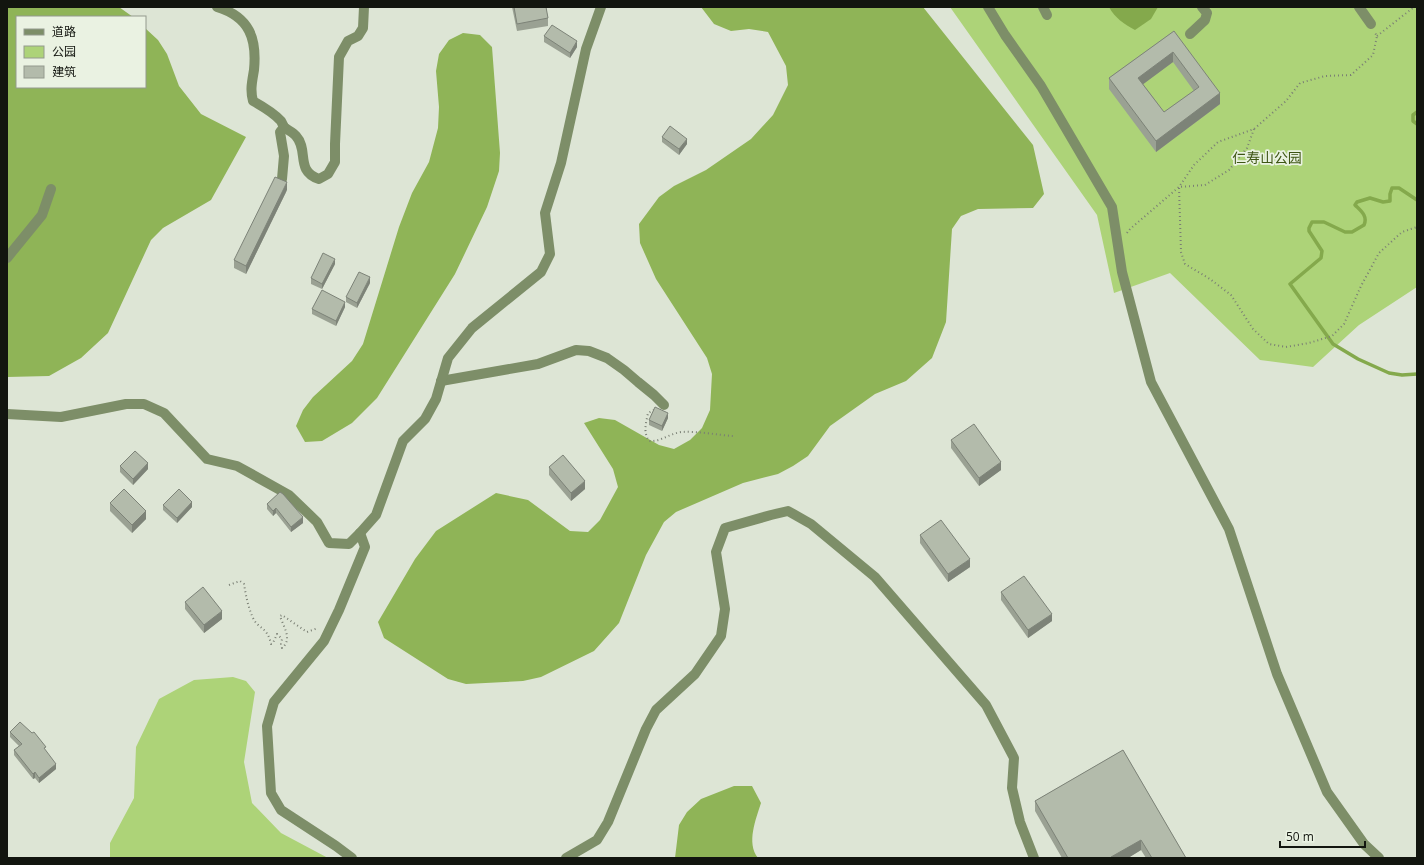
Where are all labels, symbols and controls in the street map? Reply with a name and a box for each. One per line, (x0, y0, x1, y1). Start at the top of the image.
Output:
legend (16, 16, 146, 88)
text: 道路 (52, 23, 76, 40)
text: 公园 (52, 43, 76, 60)
text: 建筑 (52, 63, 76, 80)
park label: 仁寿山公园 (1232, 148, 1302, 167)
scale bar (1280, 823, 1365, 849)
text: 50 m (1286, 828, 1314, 845)

